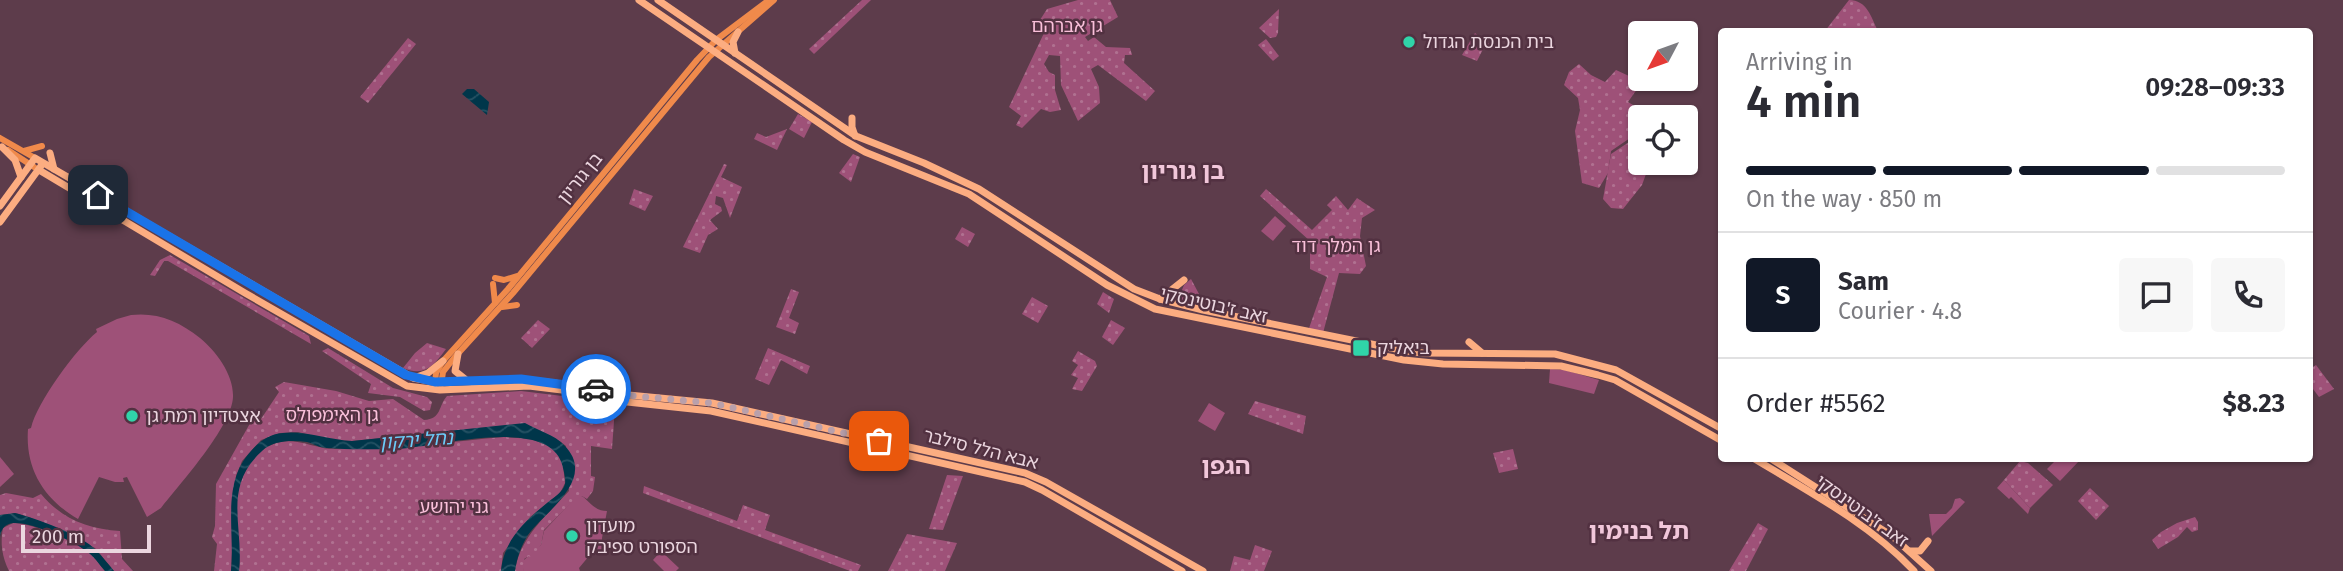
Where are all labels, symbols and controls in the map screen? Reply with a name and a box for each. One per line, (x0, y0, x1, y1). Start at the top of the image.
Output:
park label: גן אברהם (1031, 15, 1103, 37)
north arrow (1628, 21, 1698, 91)
map controls (1628, 21, 1698, 175)
place label: בית הכנסת הגדול (1423, 31, 1554, 53)
marker: בית הכנסת הגדול (1401, 34, 1417, 50)
text: Arriving in (1746, 48, 1853, 76)
text: 09:28–09:33 (2145, 72, 2285, 103)
text: 4 min (1746, 74, 1861, 129)
button: locate (1628, 105, 1698, 175)
street label: בן גוריון (553, 148, 607, 208)
district label: בן גוריון (1141, 157, 1225, 185)
pin (68, 165, 128, 225)
icon: home (79, 176, 117, 214)
text: On the way · 850 m (1746, 185, 1942, 213)
park label: גן המלך דוד (1292, 235, 1381, 257)
button: chat (2119, 258, 2193, 332)
button: phone (2211, 258, 2285, 332)
text: Sam (1838, 266, 1889, 297)
text: S (1776, 280, 1790, 311)
street label: זאב ז'בוטינסקי (1158, 282, 1270, 328)
text: Courier · 4.8 (1838, 297, 1962, 325)
place label: ביאליק (1377, 337, 1430, 359)
marker: ביאליק (1351, 338, 1371, 358)
courier (561, 354, 631, 424)
icon: car (577, 370, 615, 408)
text: Order #5562 (1746, 388, 1886, 419)
text: $8.23 (2223, 388, 2285, 419)
park label: גן האימפולס (285, 404, 379, 426)
place label: אצטדיון רמת גן (146, 405, 261, 427)
marker: אצטדיון רמת גן (124, 408, 140, 424)
pin (849, 411, 909, 471)
icon: bag (860, 422, 898, 460)
street label: אבא הלל סילבר (921, 424, 1041, 474)
water label: נחל ירקון (378, 426, 455, 454)
district label: הגפן (1201, 452, 1251, 480)
street label: זאב ז'בוטינסקי (1811, 470, 1913, 552)
park label: גני יהושע (420, 496, 489, 518)
place label: מועדון הספורט ספיבק (586, 515, 698, 558)
district label: תל בנימין (1589, 517, 1689, 545)
scale bar (21, 522, 150, 554)
text: 200 m (32, 525, 84, 548)
marker: מועדון הספורט ספיבק (564, 528, 580, 544)

